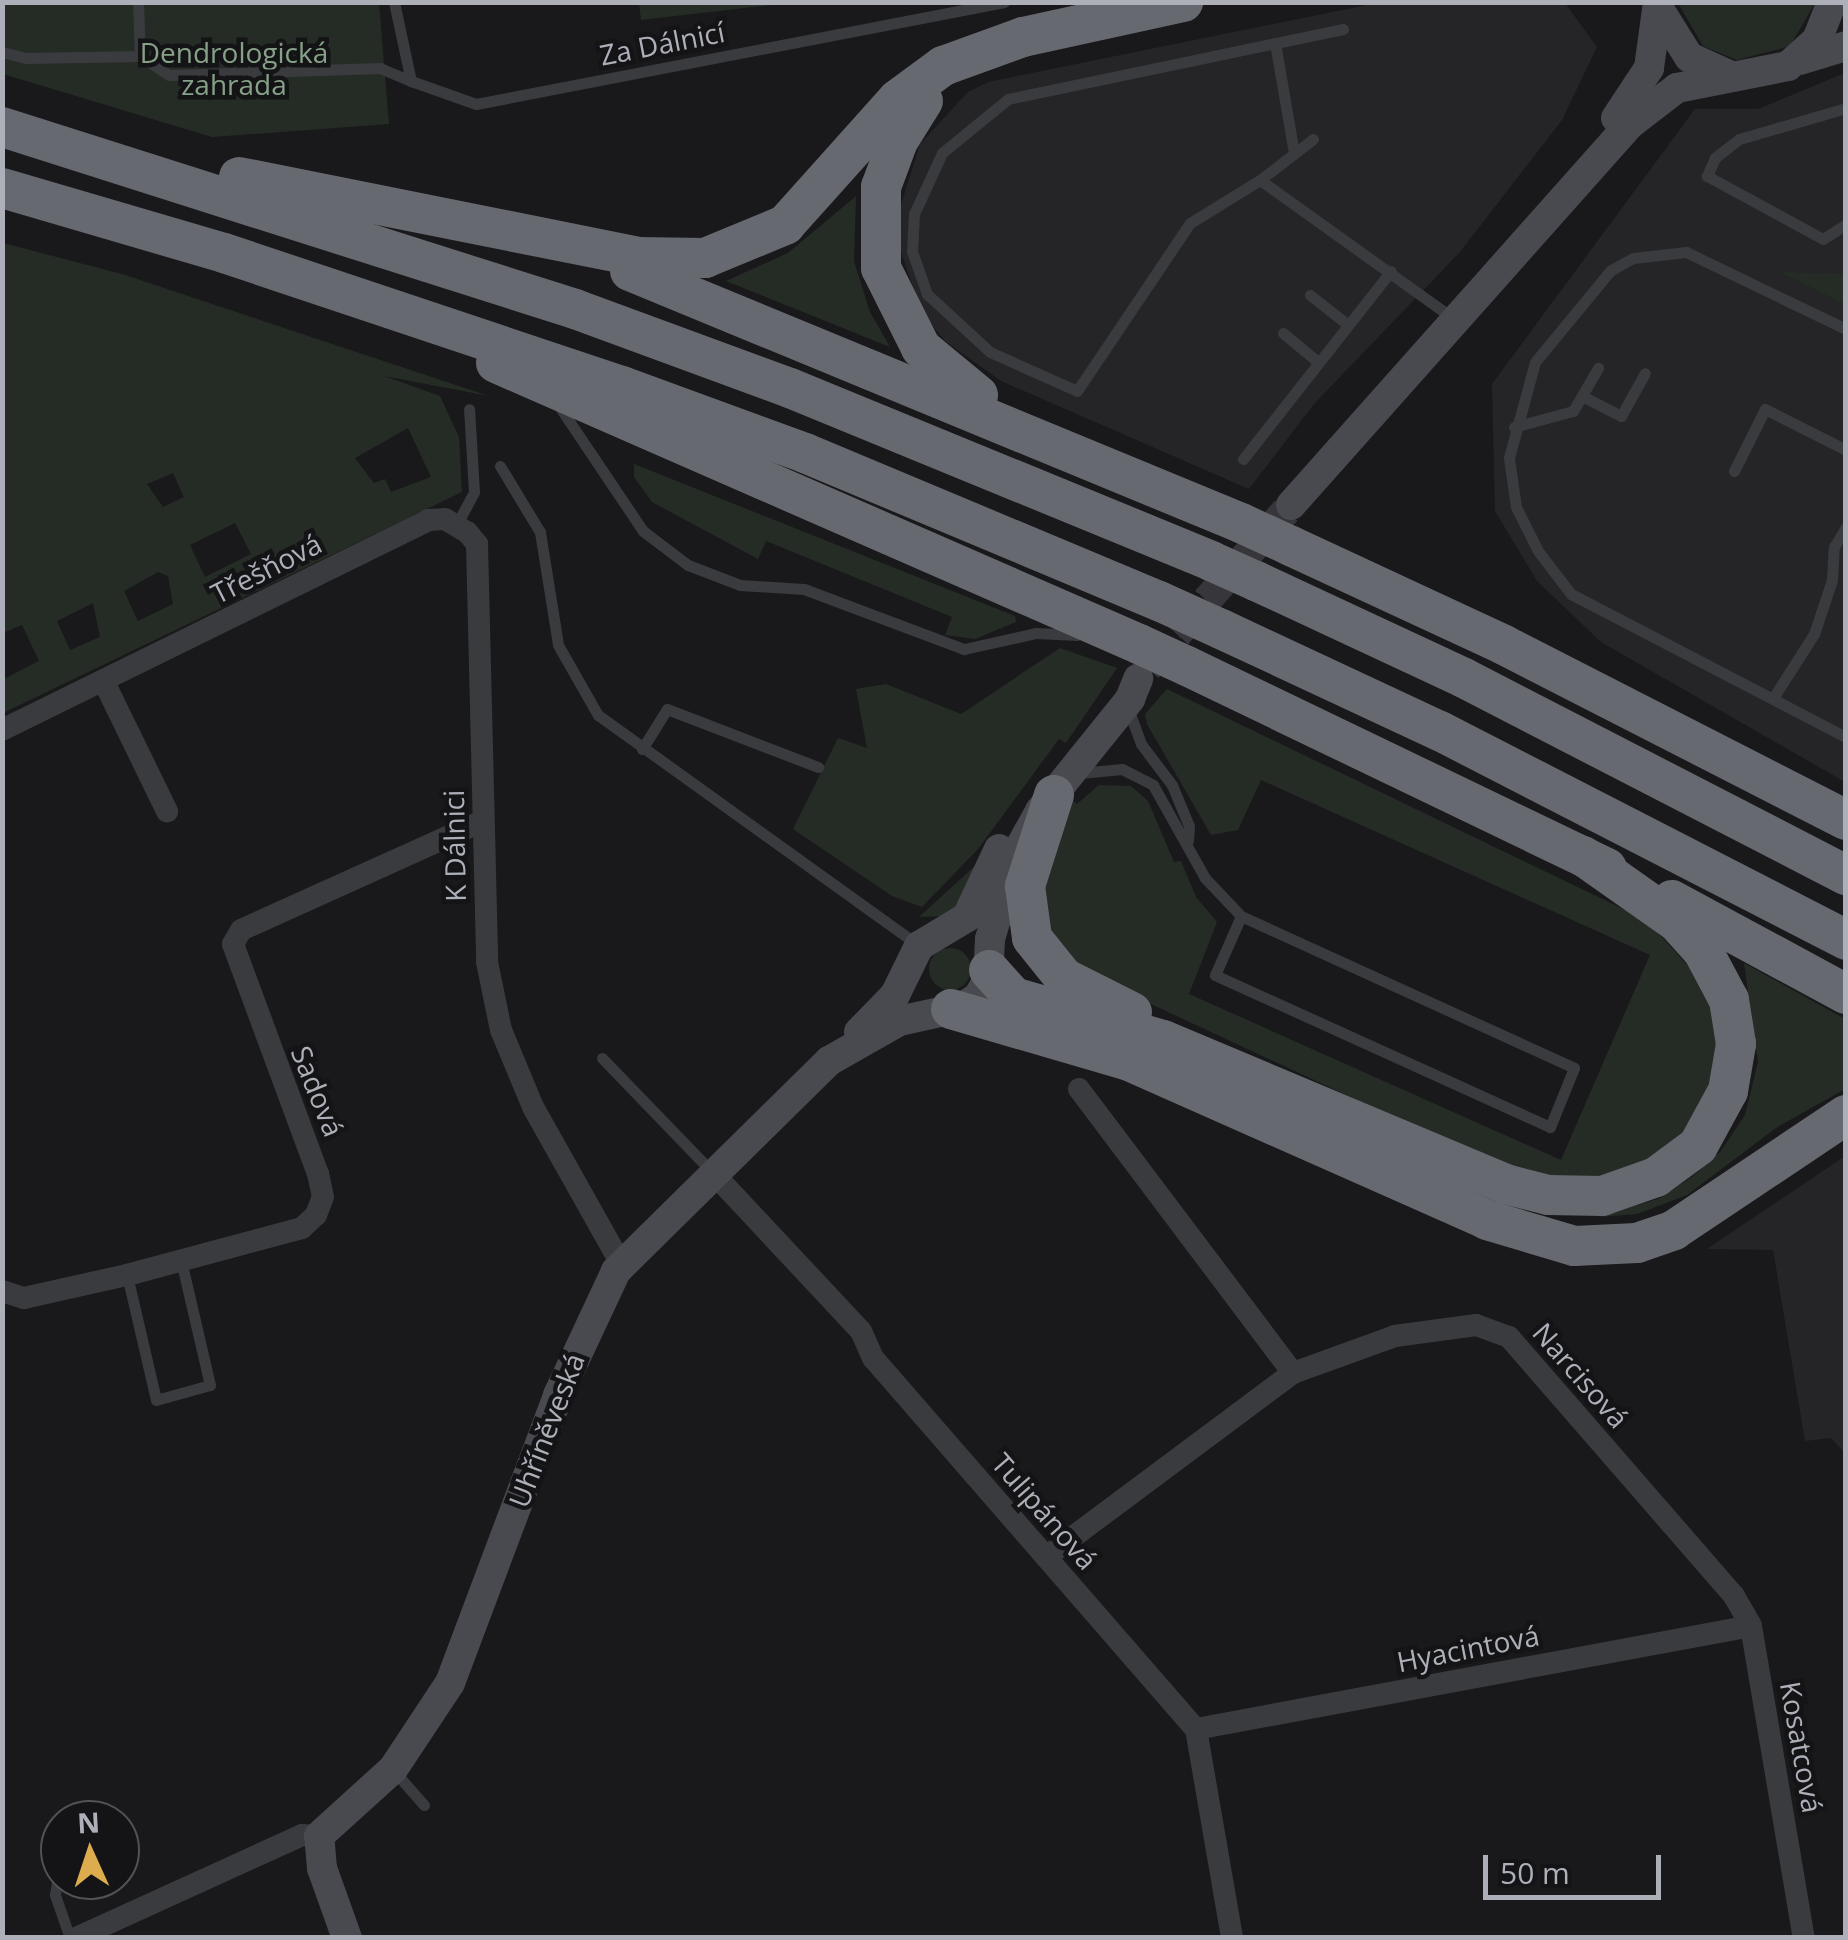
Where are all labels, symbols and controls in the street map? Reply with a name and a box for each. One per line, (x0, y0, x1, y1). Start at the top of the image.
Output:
street label: Za Dálnicí (597, 14, 727, 72)
park label: Dendrologická zahrada (140, 35, 328, 101)
street label: Třešňová (205, 526, 327, 610)
street label: K Dálnici (436, 790, 472, 902)
street label: Sadová (285, 1041, 351, 1141)
street label: Narcisová (1526, 1316, 1636, 1434)
street label: Uhříněveská (501, 1348, 591, 1512)
street label: Tulipánová (985, 1446, 1105, 1576)
street label: Hyacintová (1394, 1618, 1542, 1678)
street label: Kosatcová (1774, 1679, 1830, 1815)
north arrow (40, 1800, 140, 1900)
text: N (76, 1802, 101, 1842)
scale bar (1488, 1835, 1666, 1897)
text: 50 m (1500, 1852, 1570, 1893)

